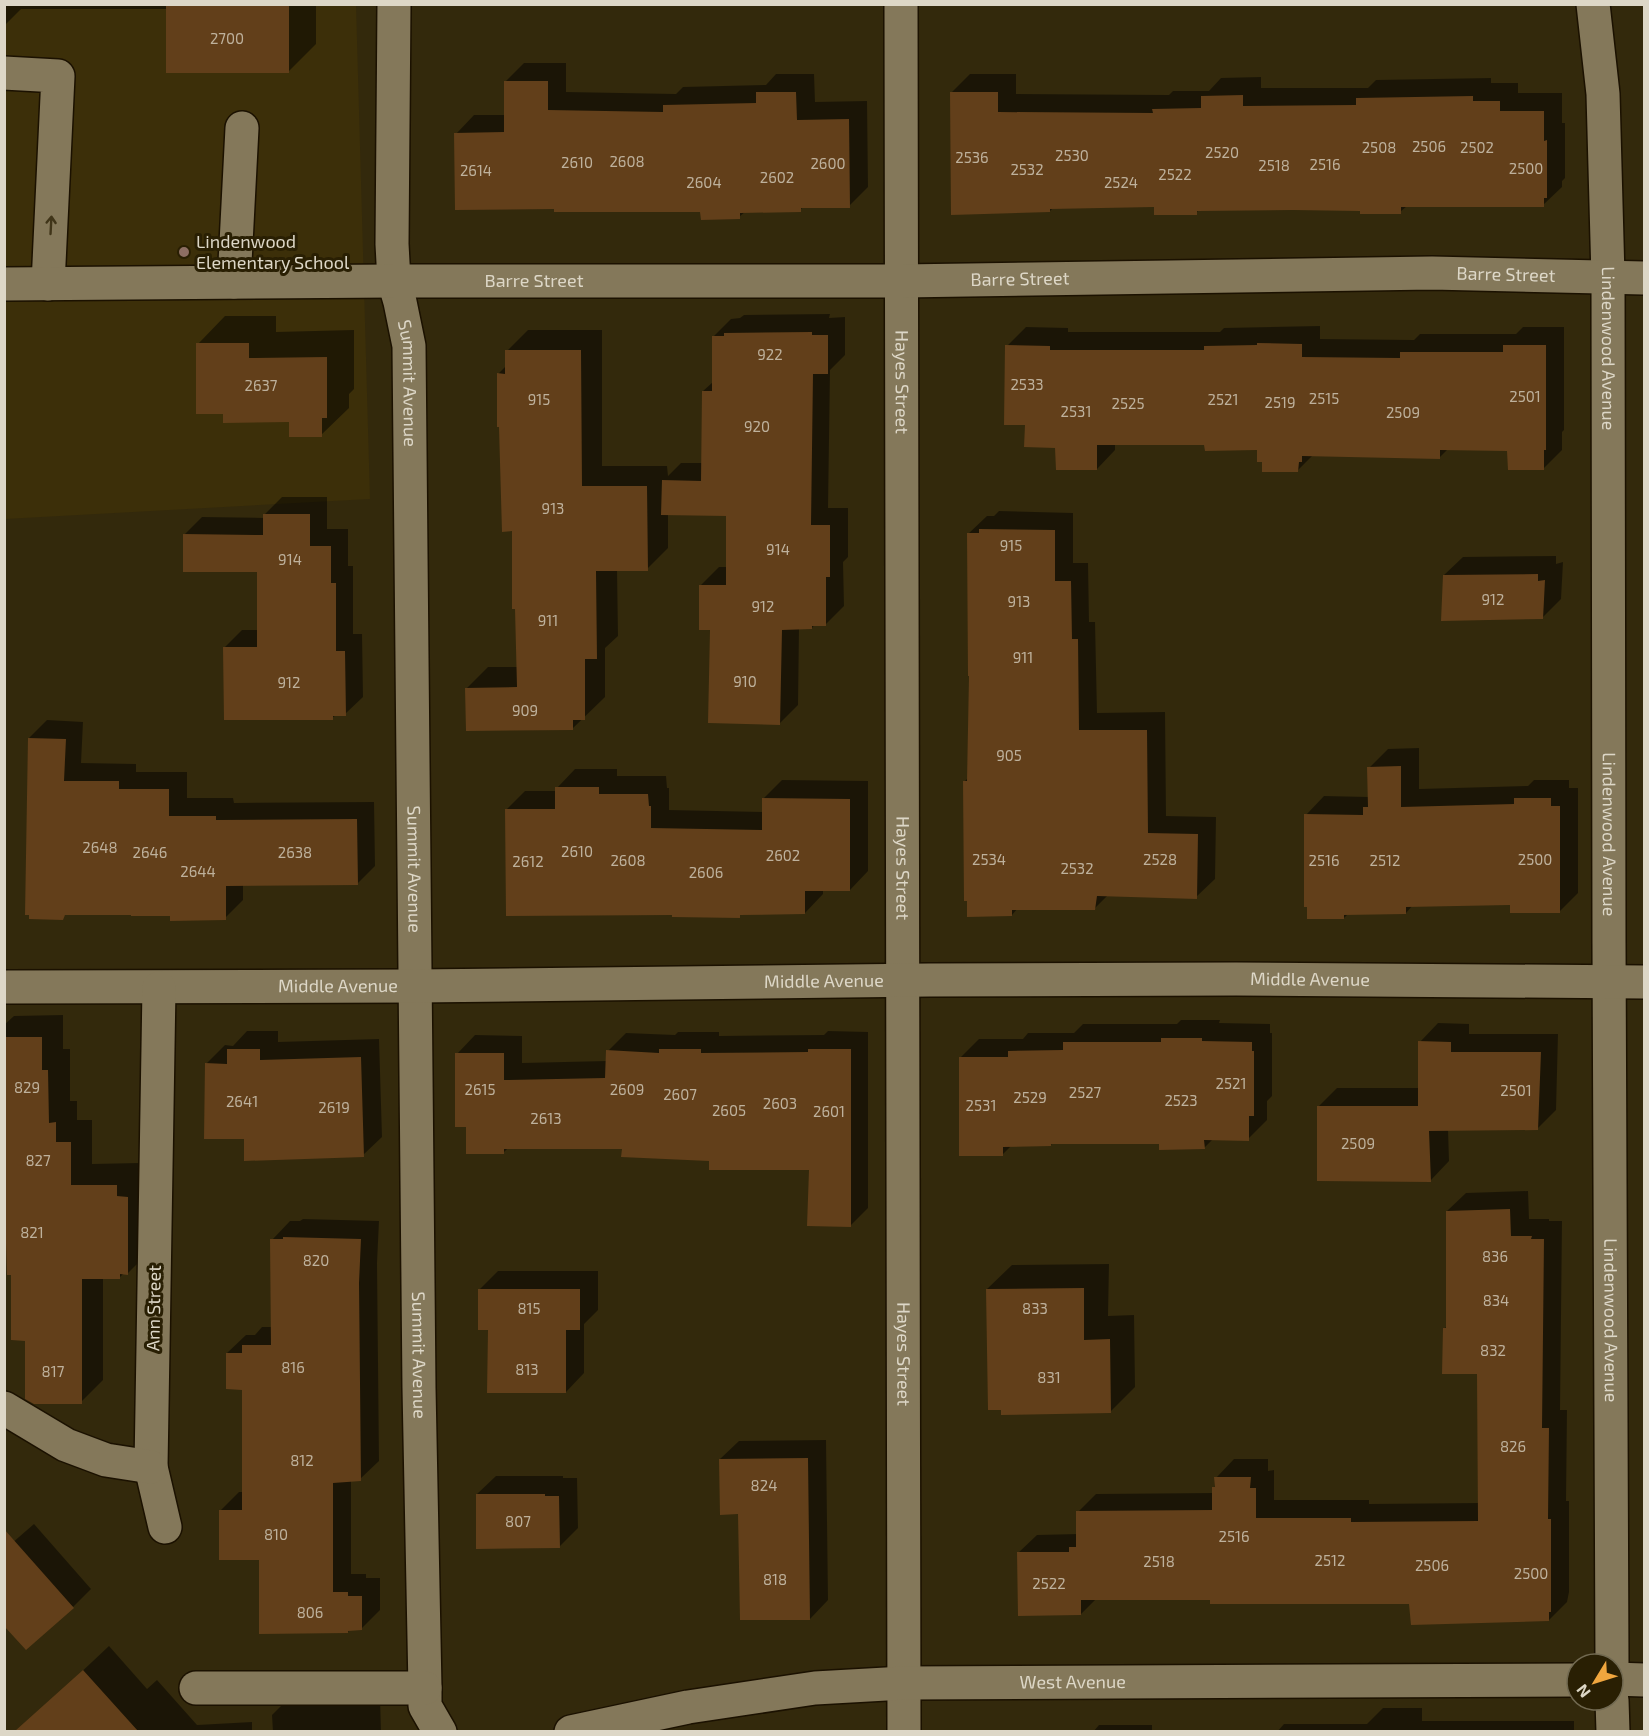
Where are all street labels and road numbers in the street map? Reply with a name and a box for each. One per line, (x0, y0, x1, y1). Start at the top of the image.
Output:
street label: Barre Street (1456, 262, 1556, 286)
street label: Barre Street (970, 266, 1070, 290)
street label: Lindenwood Avenue (1598, 266, 1620, 430)
street label: Barre Street (484, 269, 584, 291)
street label: Summit Avenue (394, 318, 422, 447)
street label: Hayes Street (892, 330, 914, 434)
street label: Lindenwood Avenue (1599, 752, 1621, 916)
street label: Summit Avenue (403, 805, 427, 933)
street label: Hayes Street (892, 816, 915, 920)
street label: Middle Avenue (1250, 967, 1370, 990)
street label: Middle Avenue (764, 969, 884, 992)
street label: Middle Avenue (278, 974, 398, 996)
street label: Lindenwood Avenue (1600, 1238, 1623, 1403)
street label: Ann Street (141, 1265, 165, 1351)
street label: Summit Avenue (408, 1291, 432, 1419)
street label: Hayes Street (893, 1302, 915, 1406)
street label: West Avenue (1020, 1670, 1126, 1692)

